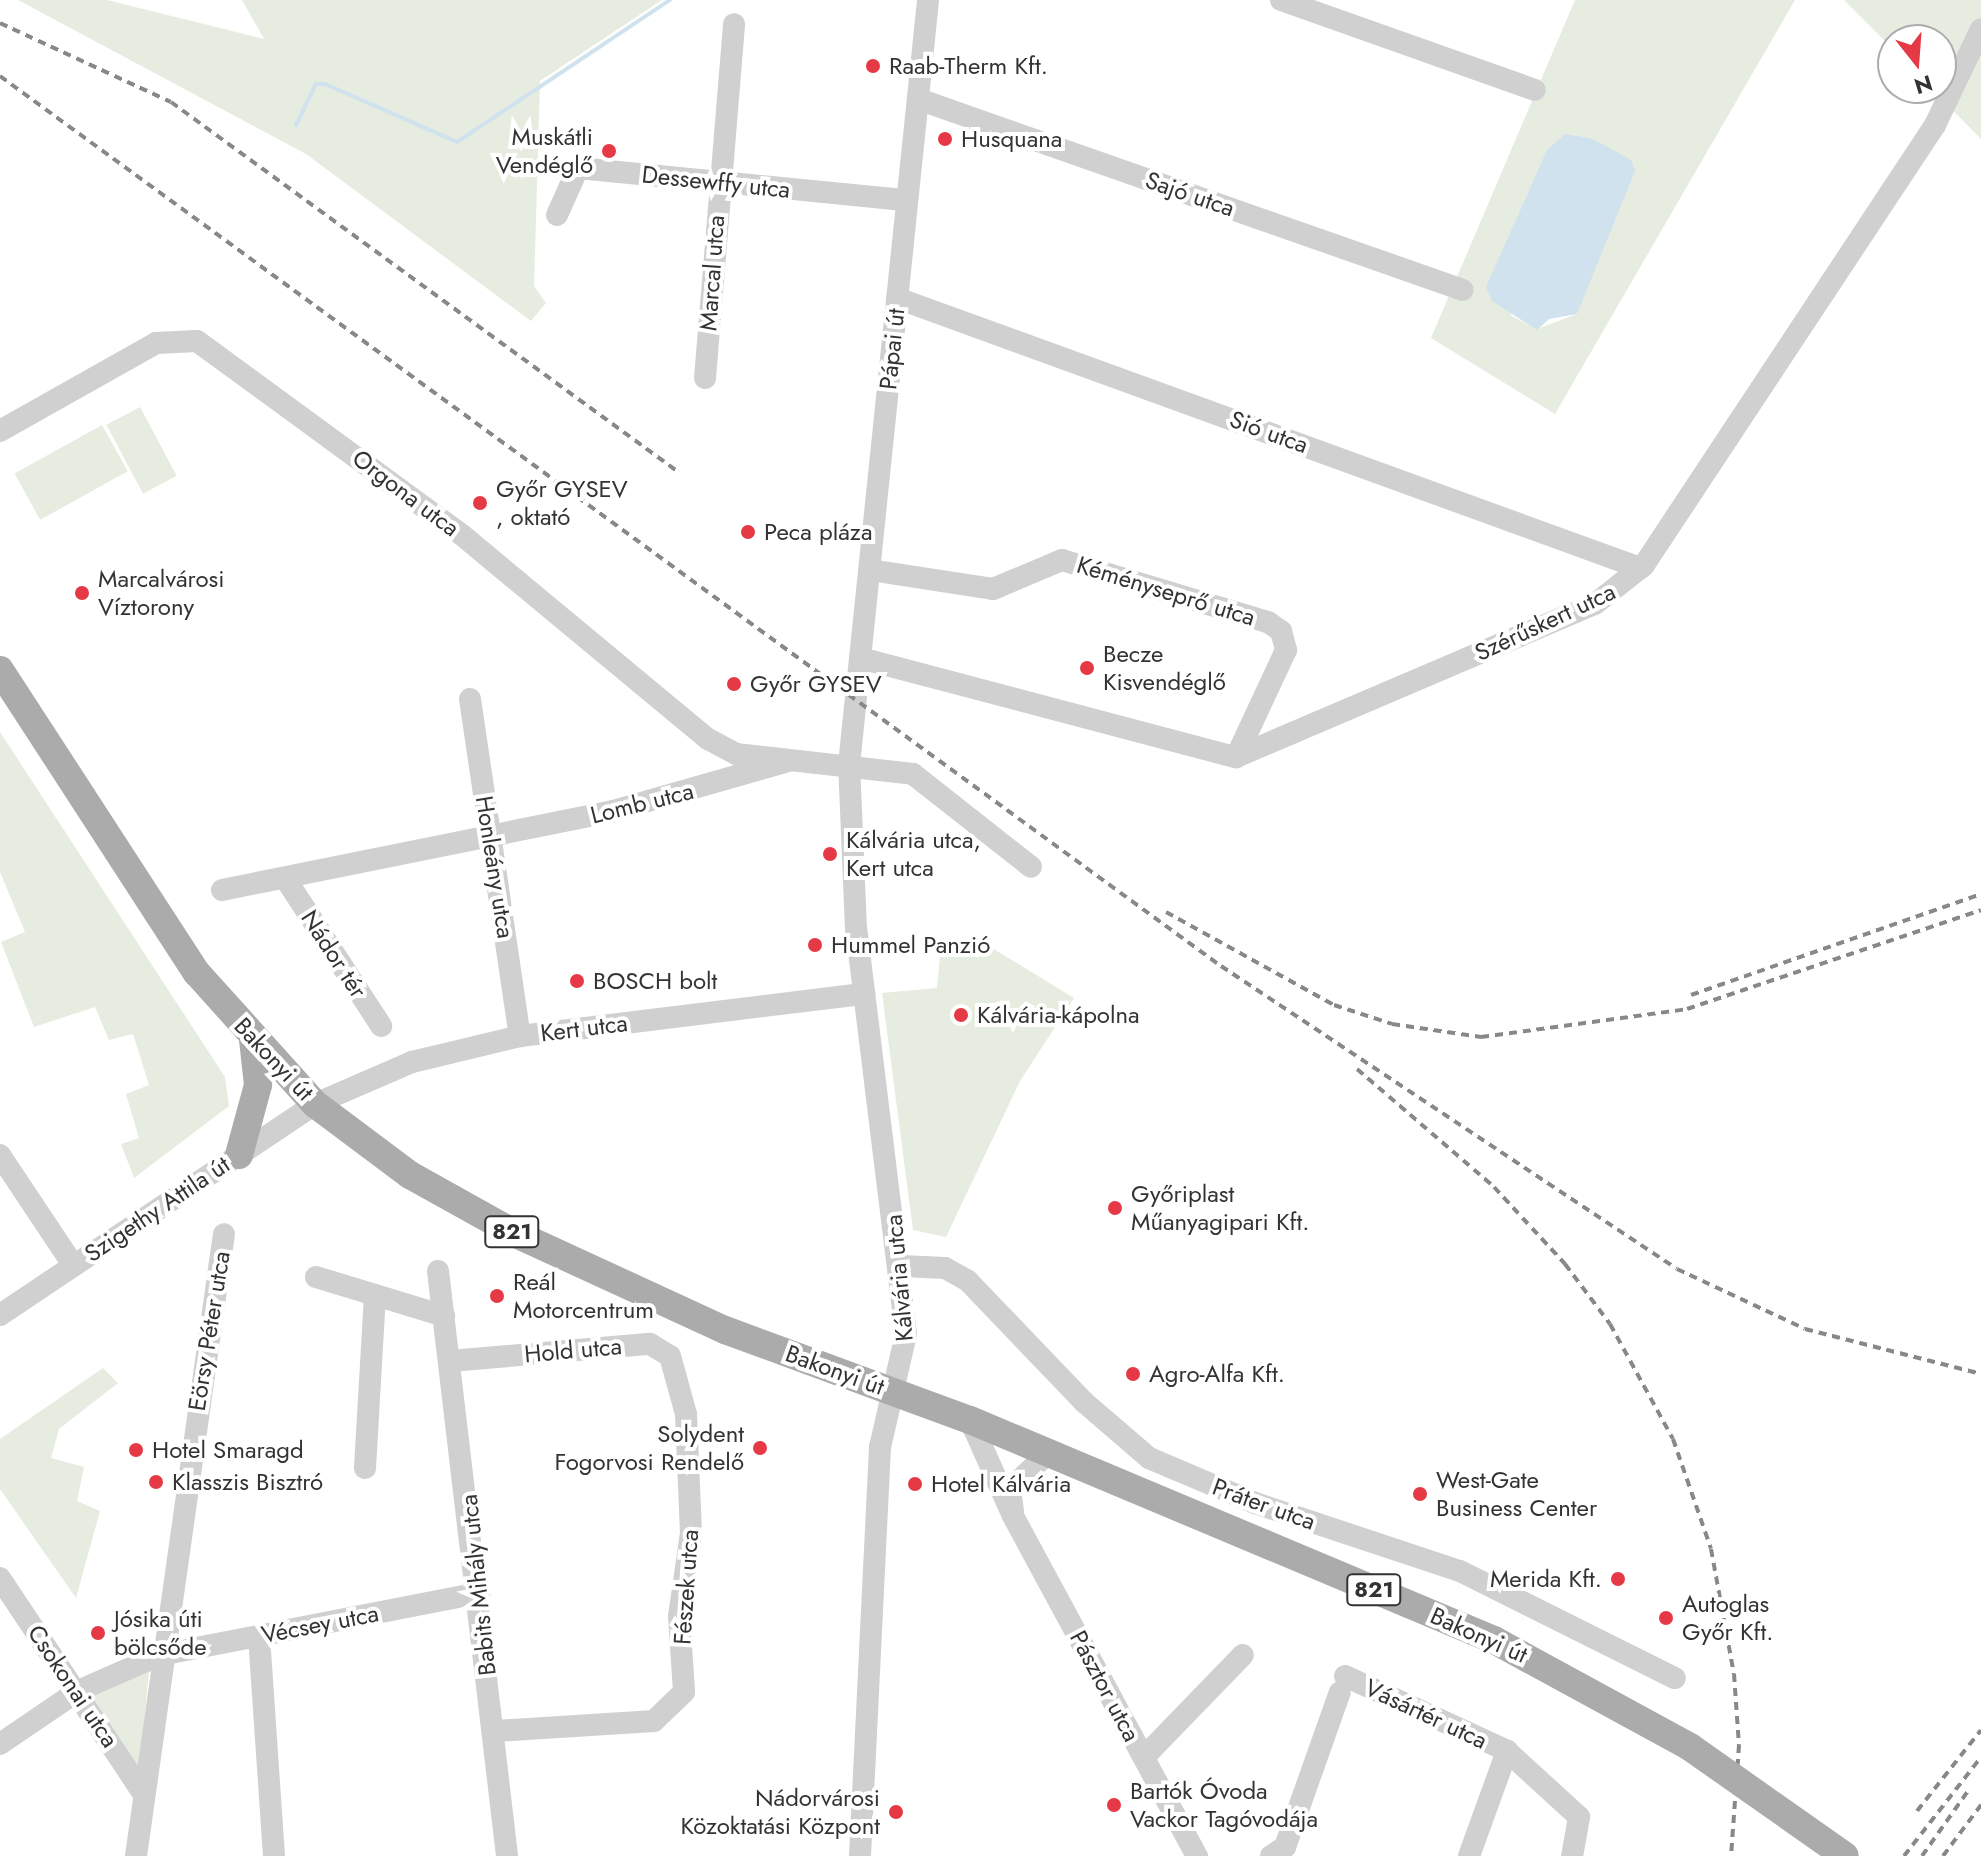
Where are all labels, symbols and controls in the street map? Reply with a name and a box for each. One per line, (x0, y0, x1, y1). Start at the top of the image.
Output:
north arrow (1877, 24, 1957, 104)
place label: Raab-Therm Kft. (889, 52, 1048, 80)
marker: Raab-Therm Kft. (864, 57, 882, 75)
text: N (1910, 67, 1936, 103)
place label: Muskátli Vendéglő (496, 123, 593, 179)
place label: Husquana (961, 125, 1062, 153)
marker: Husquana (936, 130, 954, 148)
marker: Muskátli Vendéglő (600, 142, 618, 160)
street label: Dessewffy utca (640, 160, 792, 204)
street label: Sajó utca (1142, 165, 1238, 223)
street label: Marcal utca (694, 214, 730, 332)
street label: Pápai út (873, 307, 911, 391)
street label: Sió utca (1226, 405, 1312, 459)
street label: Orgona utca (347, 443, 465, 543)
place label: Győr GYSEV , oktató (496, 475, 628, 531)
marker: Győr GYSEV , oktató (471, 494, 489, 512)
place label: Peca pláza (764, 518, 872, 546)
marker: Peca pláza (739, 523, 757, 541)
street label: Kéményseprő utca (1073, 550, 1259, 632)
place label: Marcalvárosi Víztorony (98, 565, 224, 621)
street label: Szérűskert utca (1470, 577, 1620, 667)
marker: Marcalvárosi Víztorony (73, 584, 91, 602)
place label: Becze Kisvendéglő (1103, 640, 1226, 696)
marker: Becze Kisvendéglő (1078, 659, 1096, 677)
place label: Győr GYSEV (750, 670, 882, 698)
marker: Győr GYSEV (725, 675, 743, 693)
street label: Lomb utca (588, 776, 696, 830)
street label: Honleány utca (470, 794, 520, 940)
place label: Kálvária utca, Kert utca (846, 826, 981, 882)
marker: Kálvária utca, Kert utca (821, 845, 839, 863)
street label: Nádor tér (295, 905, 373, 1003)
place label: Hummel Panzió (831, 931, 990, 959)
marker: Hummel Panzió (806, 936, 824, 954)
place label: BOSCH bolt (593, 967, 717, 995)
marker: BOSCH bolt (568, 972, 586, 990)
place label: Kálvária-kápolna (977, 1001, 1140, 1029)
marker: Kálvária-kápolna (952, 1006, 970, 1024)
street label: Kert utca (539, 1008, 629, 1048)
street label: Bakonyi út (228, 1011, 320, 1107)
street label: Szigethy Attila út (79, 1150, 235, 1268)
place label: Győriplast Műanyagipari Kft. (1131, 1180, 1309, 1236)
marker: Győriplast Műanyagipari Kft. (1106, 1199, 1124, 1217)
street label: Kálvária utca (879, 1213, 919, 1343)
road number: 821 (484, 1214, 540, 1250)
street label: Eörsy Péter utca (182, 1249, 236, 1413)
place label: Reál Motorcentrum (513, 1268, 654, 1324)
marker: Reál Motorcentrum (488, 1287, 506, 1305)
street label: Hold utca (523, 1331, 623, 1369)
street label: Bakonyi út (782, 1339, 888, 1401)
place label: Agro-Alfa Kft. (1149, 1360, 1285, 1388)
marker: Agro-Alfa Kft. (1124, 1365, 1142, 1383)
place label: Solydent Fogorvosi Rendelő (554, 1420, 744, 1476)
place label: Hotel Smaragd (152, 1436, 304, 1464)
marker: Solydent Fogorvosi Rendelő (751, 1439, 769, 1457)
marker: Hotel Smaragd (127, 1441, 145, 1459)
place label: West-Gate Business Center (1436, 1466, 1597, 1522)
place label: Klasszis Bisztró (172, 1468, 323, 1496)
place label: Hotel Kálvária (931, 1470, 1071, 1498)
street label: Práter utca (1209, 1472, 1319, 1536)
marker: Klasszis Bisztró (147, 1473, 165, 1491)
marker: Hotel Kálvária (906, 1475, 924, 1493)
marker: West-Gate Business Center (1411, 1485, 1429, 1503)
street label: Babits Mihály utca (454, 1493, 502, 1677)
street label: Fészek utca (668, 1528, 704, 1646)
place label: Merida Kft. (1490, 1565, 1602, 1593)
marker: Merida Kft. (1609, 1570, 1627, 1588)
road number: 821 (1346, 1572, 1402, 1608)
place label: Autoglas Győr Kft. (1682, 1590, 1773, 1646)
street label: Vécsey utca (259, 1599, 381, 1649)
street label: Bakonyi út (1426, 1601, 1532, 1669)
place label: Jósika úti bölcsőde (114, 1605, 207, 1661)
marker: Autoglas Győr Kft. (1657, 1609, 1675, 1627)
street label: Csokonai utca (22, 1619, 124, 1753)
marker: Jósika úti bölcsőde (89, 1624, 107, 1642)
street label: Pásztor utca (1064, 1626, 1146, 1746)
street label: Vásártér utca (1360, 1673, 1492, 1755)
place label: Bartók Óvoda Vackor Tagóvodája (1130, 1777, 1318, 1833)
place label: Nádorvárosi Közoktatási Központ (680, 1784, 880, 1840)
marker: Bartók Óvoda Vackor Tagóvodája (1105, 1796, 1123, 1814)
marker: Nádorvárosi Közoktatási Központ (887, 1803, 905, 1821)

